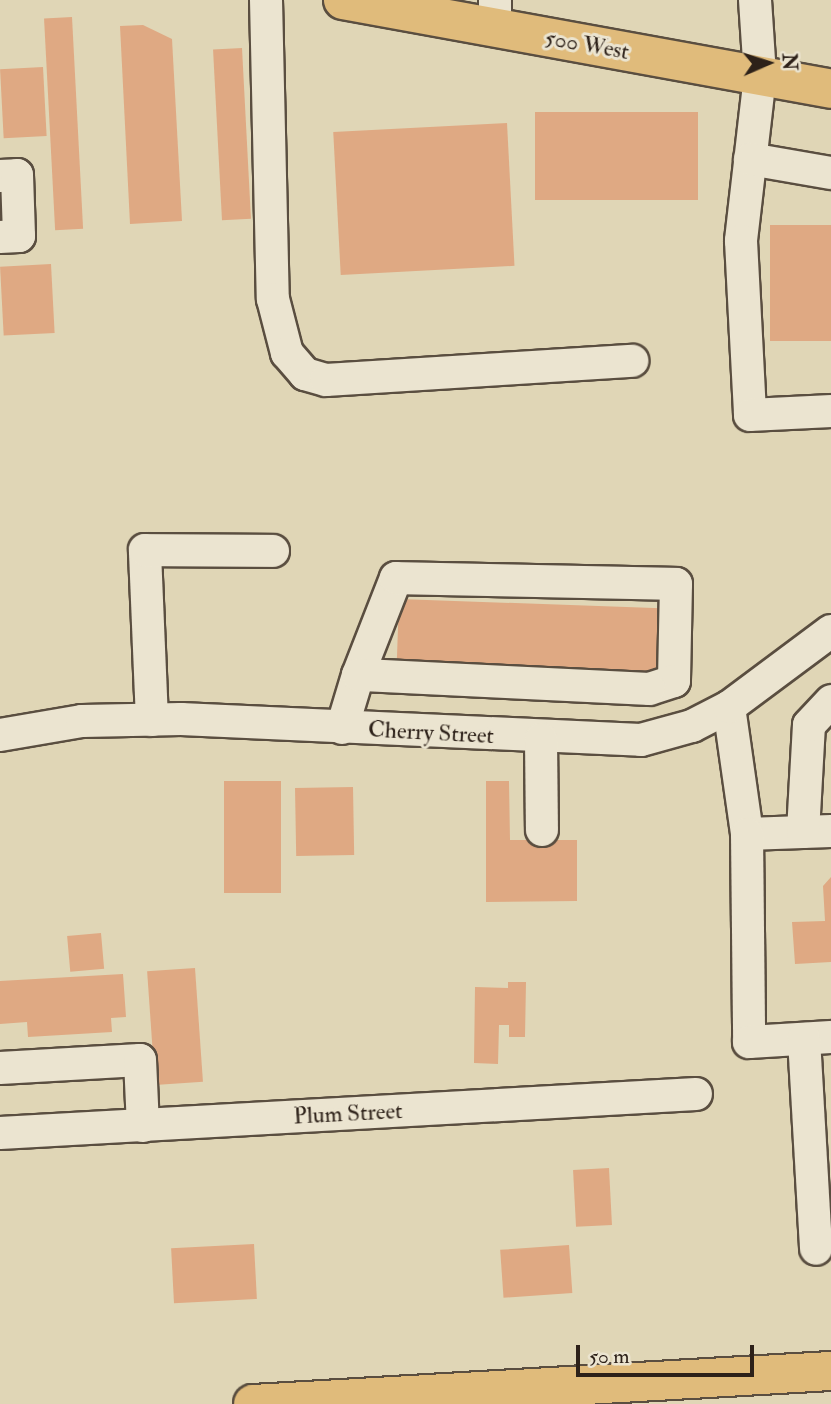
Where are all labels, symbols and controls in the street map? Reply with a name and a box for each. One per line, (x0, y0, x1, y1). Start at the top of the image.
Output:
street label: 500 West (543, 24, 631, 66)
north arrow (733, 28, 803, 98)
text: N (777, 53, 801, 71)
street label: Cherry Street (367, 716, 495, 750)
street label: Plum Street (293, 1097, 403, 1131)
scale bar (579, 1330, 758, 1374)
text: 50 m (589, 1343, 630, 1370)

